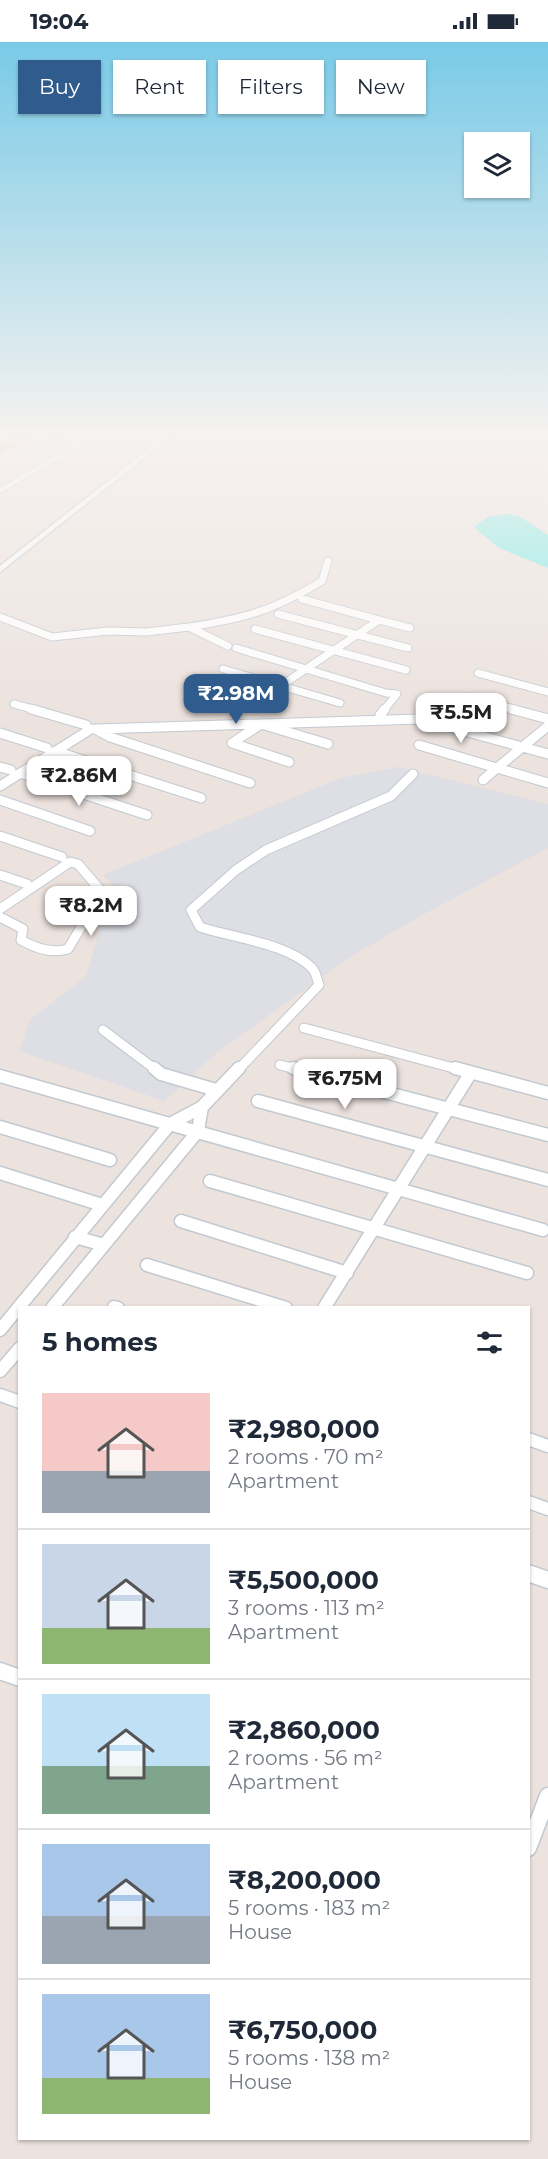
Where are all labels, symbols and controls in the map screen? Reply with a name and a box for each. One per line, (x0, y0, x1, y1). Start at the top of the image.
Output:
text: 19:04 (30, 8, 89, 35)
chip: Buy (18, 60, 101, 114)
chip: Rent (113, 60, 206, 114)
chip: Filters (218, 60, 324, 114)
chip: New (336, 60, 426, 114)
map controls (464, 132, 530, 198)
button: layers (464, 132, 530, 198)
pin: ₹2.98M (187, 674, 285, 725)
text: ₹2.98M (198, 681, 274, 705)
pin: ₹5.5M (419, 693, 503, 744)
text: ₹5.5M (430, 700, 492, 724)
pin: ₹2.86M (30, 756, 128, 807)
text: ₹2.86M (41, 763, 117, 787)
pin: ₹8.2M (49, 886, 133, 937)
text: ₹8.2M (59, 893, 123, 917)
pin: ₹6.75M (296, 1059, 394, 1110)
text: ₹6.75M (308, 1066, 383, 1090)
text: 5 homes (42, 1326, 158, 1358)
icon: filters (473, 1326, 506, 1359)
text: ₹2,980,000 (228, 1413, 380, 1445)
icon: home (90, 1417, 162, 1489)
text: 2 rooms · 70 m² (228, 1445, 384, 1469)
text: Apartment (228, 1469, 339, 1493)
text: ₹5,500,000 (228, 1564, 379, 1596)
icon: home (90, 1568, 162, 1640)
text: 3 rooms · 113 m² (228, 1596, 385, 1620)
text: Apartment (228, 1620, 339, 1644)
text: ₹2,860,000 (228, 1714, 380, 1746)
icon: home (90, 1718, 162, 1790)
text: 2 rooms · 56 m² (228, 1746, 383, 1770)
text: Apartment (228, 1770, 339, 1794)
text: ₹8,200,000 (228, 1864, 381, 1896)
icon: home (90, 1868, 162, 1940)
text: 5 rooms · 183 m² (228, 1896, 390, 1920)
text: House (228, 1920, 292, 1944)
text: ₹6,750,000 (228, 2014, 377, 2046)
icon: home (90, 2018, 162, 2090)
text: 5 rooms · 138 m² (228, 2046, 390, 2070)
text: House (228, 2070, 292, 2094)

